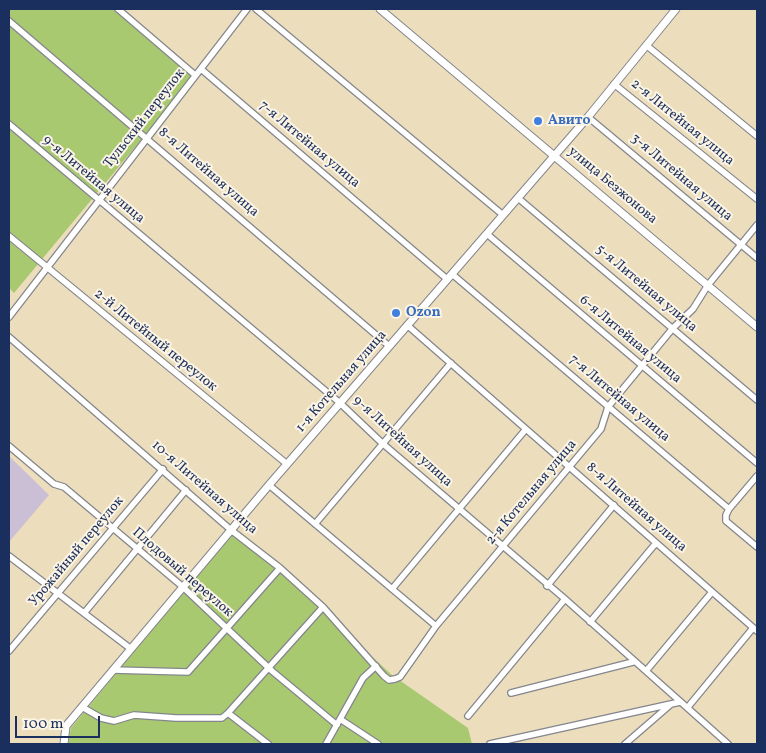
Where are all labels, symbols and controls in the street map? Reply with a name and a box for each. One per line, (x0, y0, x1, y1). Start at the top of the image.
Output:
street label: Тульский переулок (101, 66, 189, 172)
street label: 2-я Литейная улица (627, 76, 737, 170)
street label: 7-я Литейная улица (255, 98, 363, 192)
place label: Авито (548, 113, 590, 129)
marker: Авито (532, 115, 544, 127)
street label: 8-я Литейная улица (154, 125, 262, 221)
street label: 3-я Литейная улица (627, 130, 735, 226)
street label: 9-я Литейная улица (38, 132, 148, 228)
street label: улица Безжонова (564, 144, 660, 228)
street label: 5-я Литейная улица (592, 242, 700, 336)
street label: 2-й Литейный переулок (90, 286, 220, 396)
street label: 6-я Литейная улица (576, 292, 684, 388)
place label: Ozon (406, 305, 441, 321)
marker: Ozon (390, 307, 402, 319)
street label: 1-я Котельная улица (293, 327, 391, 437)
street label: 7-я Литейная улица (565, 352, 673, 446)
street label: 9-я Литейная улица (349, 393, 455, 491)
street label: 10-я Литейная улица (148, 437, 260, 539)
street label: 2-я Котельная улица (483, 437, 581, 549)
street label: 8-я Литейная улица (582, 460, 690, 556)
street label: Урожайный переулок (26, 493, 128, 611)
street label: Плодовый переулок (128, 525, 236, 621)
scale bar (18, 706, 102, 738)
text: 100 m (23, 714, 63, 735)

